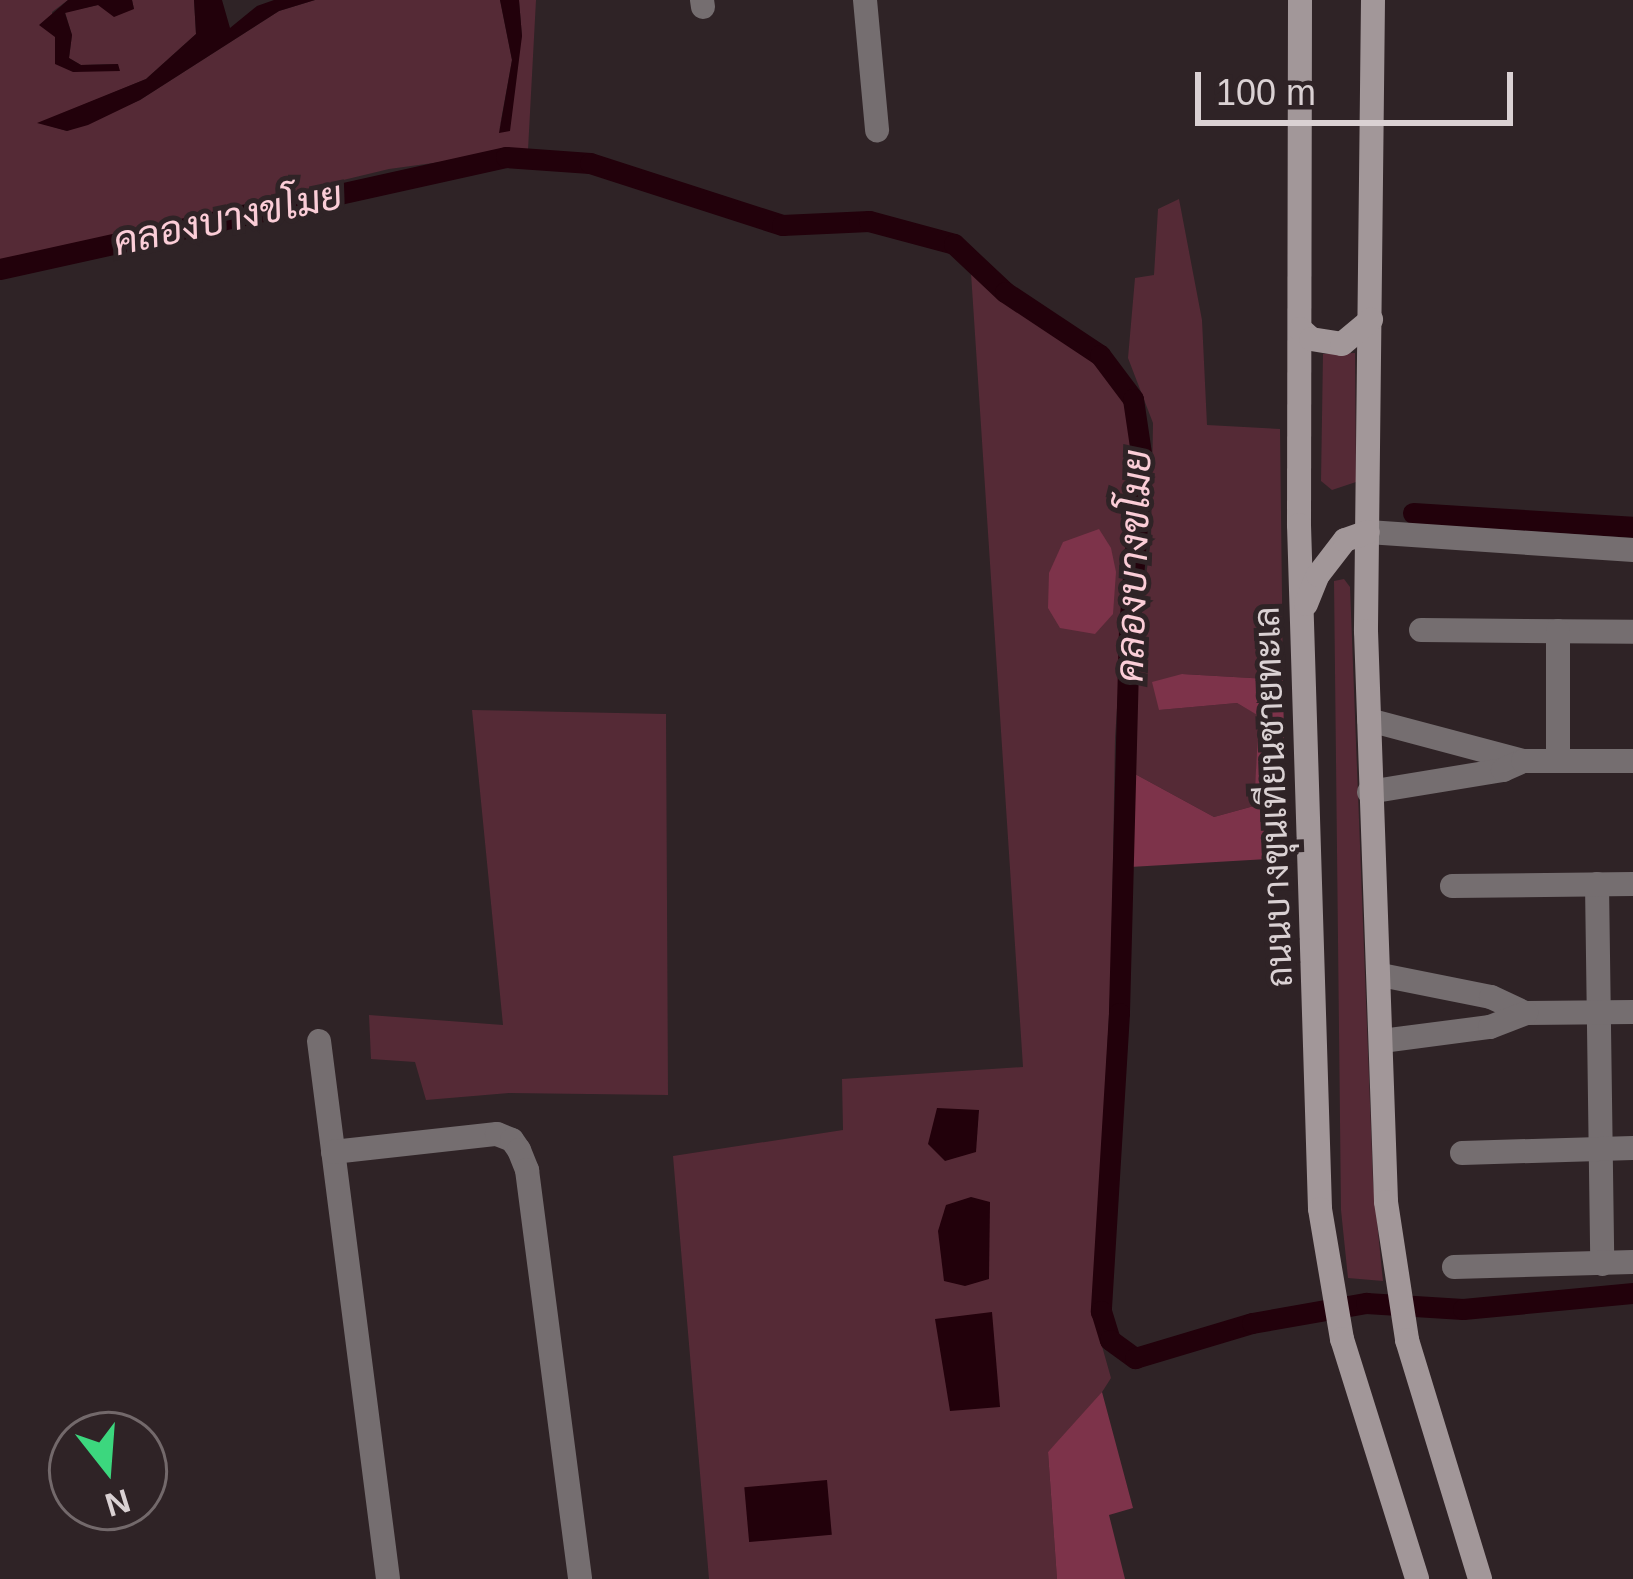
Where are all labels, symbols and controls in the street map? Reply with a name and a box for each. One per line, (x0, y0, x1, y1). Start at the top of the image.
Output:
scale bar (1201, 48, 1519, 122)
text: 100 m (1216, 72, 1316, 113)
water label: คลองบางขโมย (109, 172, 347, 266)
water label: คลองบางขโมย (1107, 449, 1161, 683)
street label: ถนนบางขุนเทียนชายทะเล (1245, 606, 1301, 988)
north arrow (48, 1411, 168, 1531)
text: N (101, 1482, 135, 1524)

